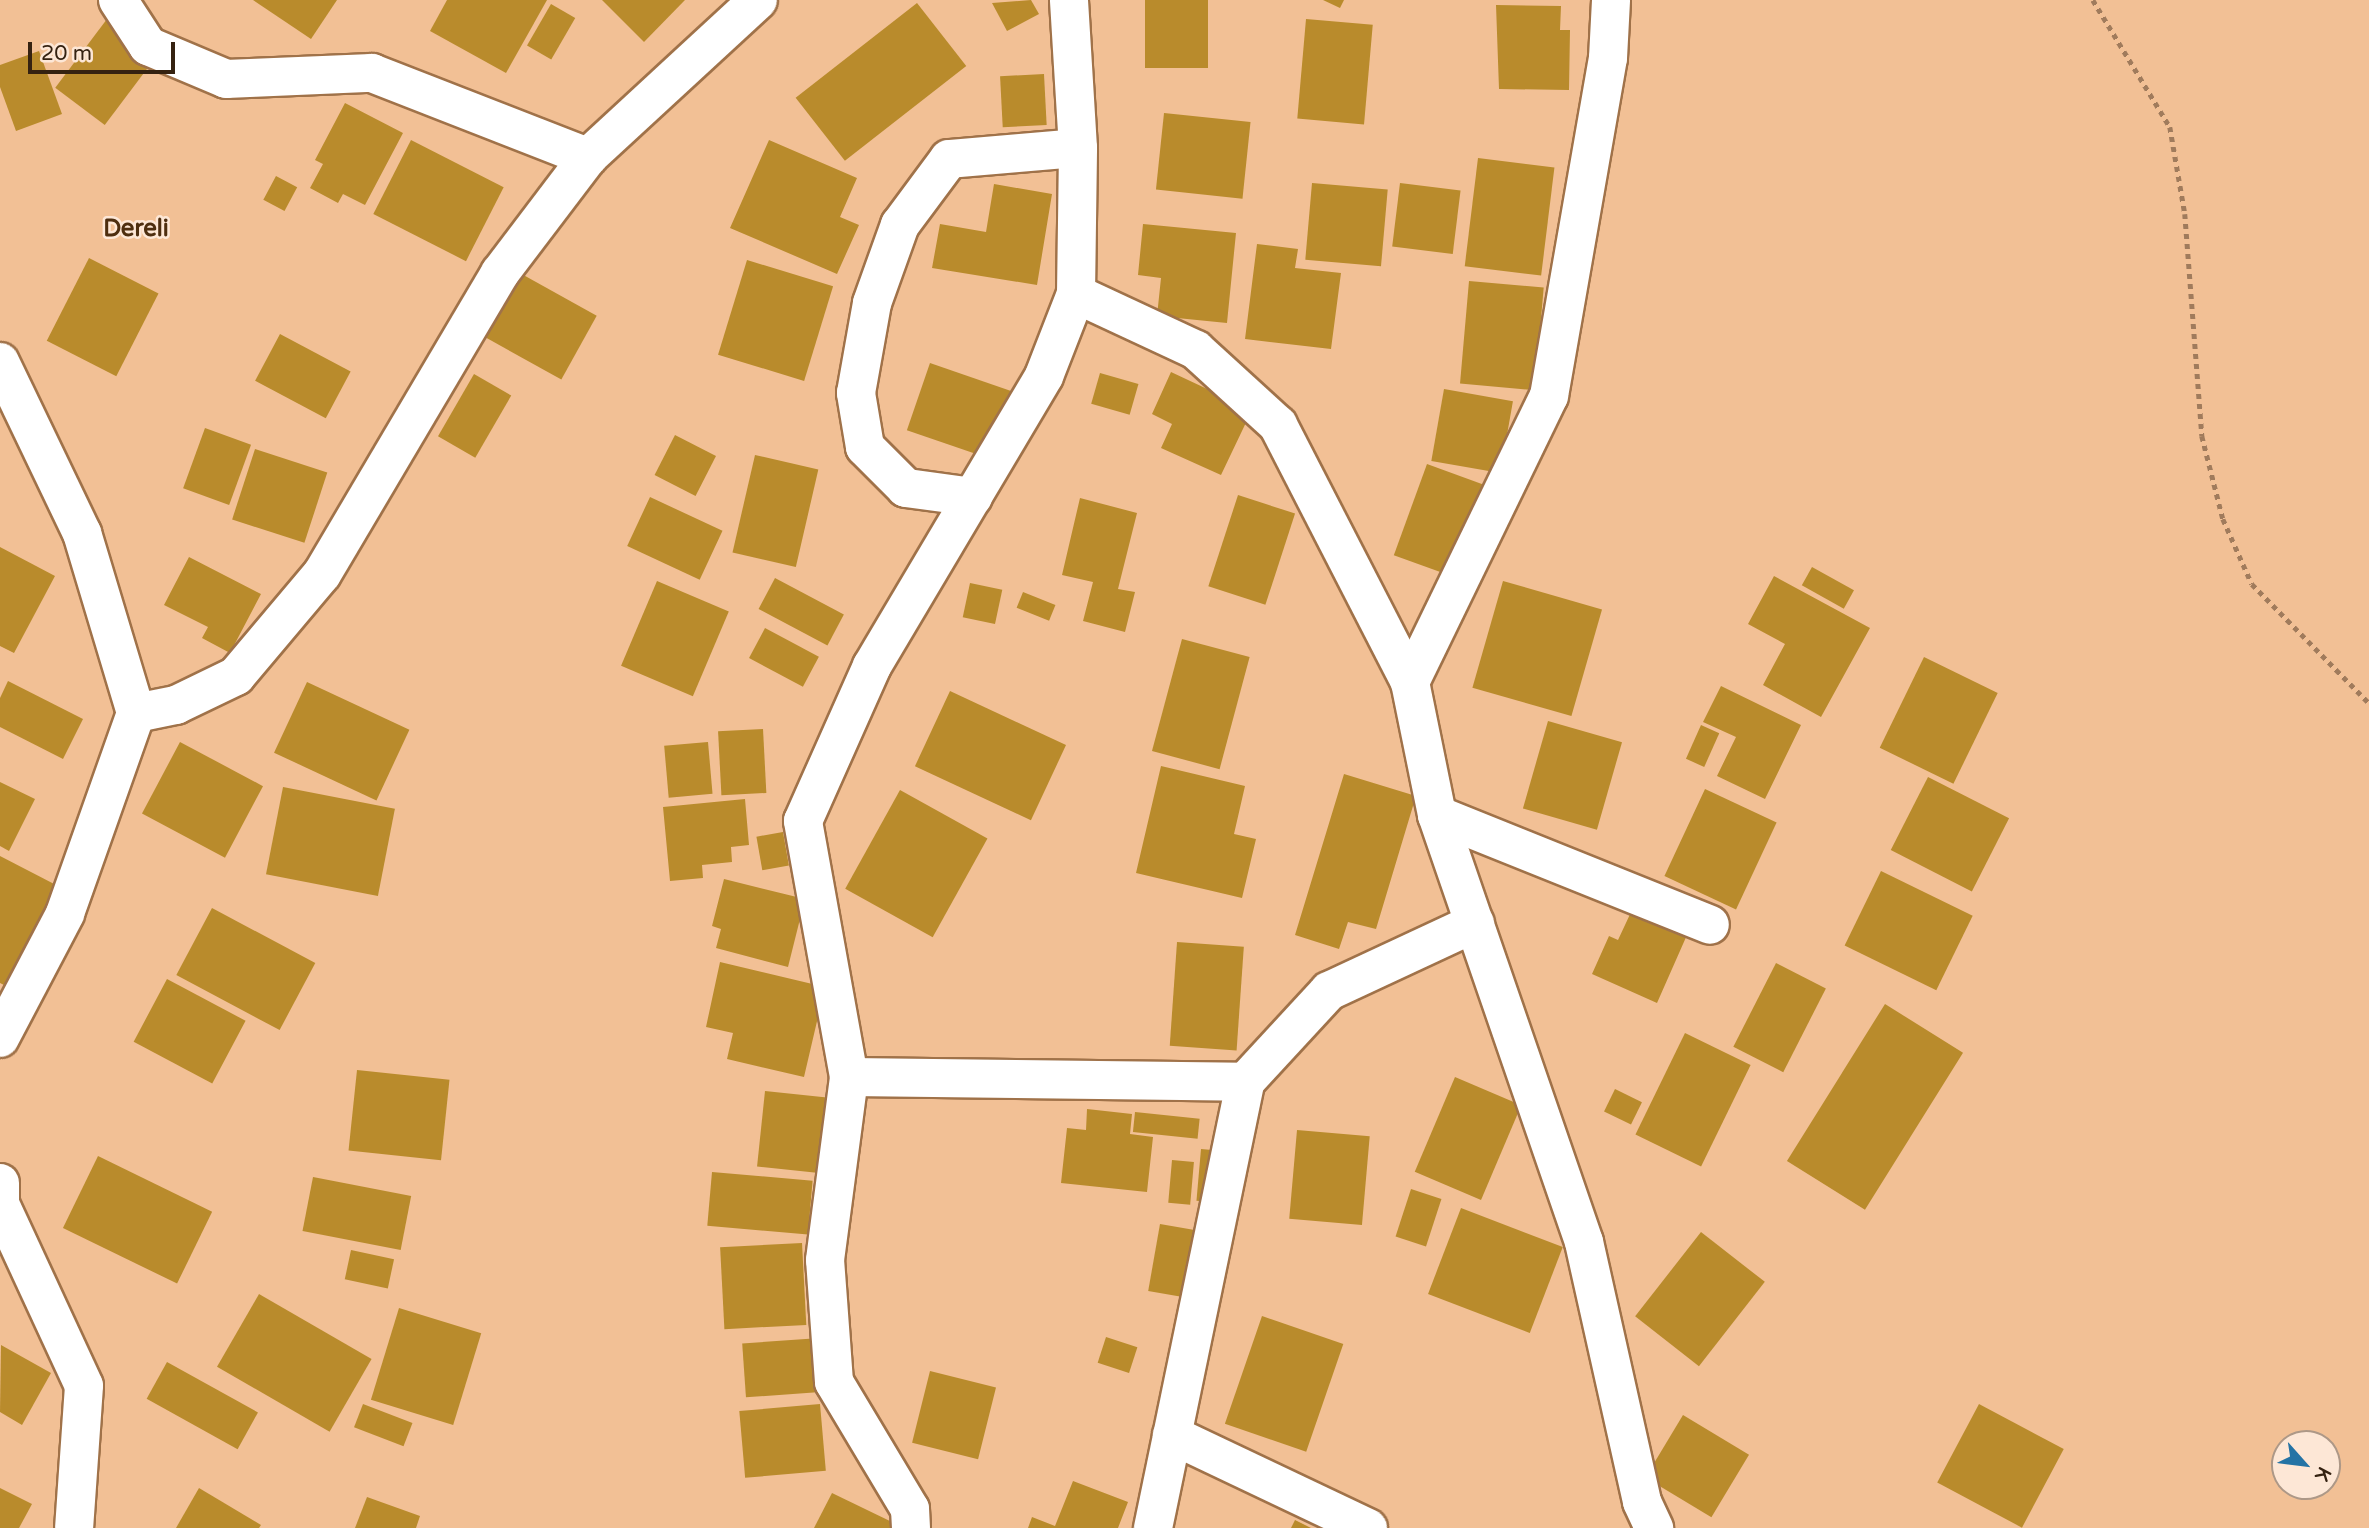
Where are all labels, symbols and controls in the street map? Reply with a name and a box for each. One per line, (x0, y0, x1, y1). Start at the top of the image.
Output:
scale bar (32, 28, 178, 72)
text: 20 m (41, 41, 92, 66)
district label: Dereli (103, 215, 169, 243)
north arrow (2271, 1430, 2341, 1500)
text: K (2310, 1463, 2335, 1485)

